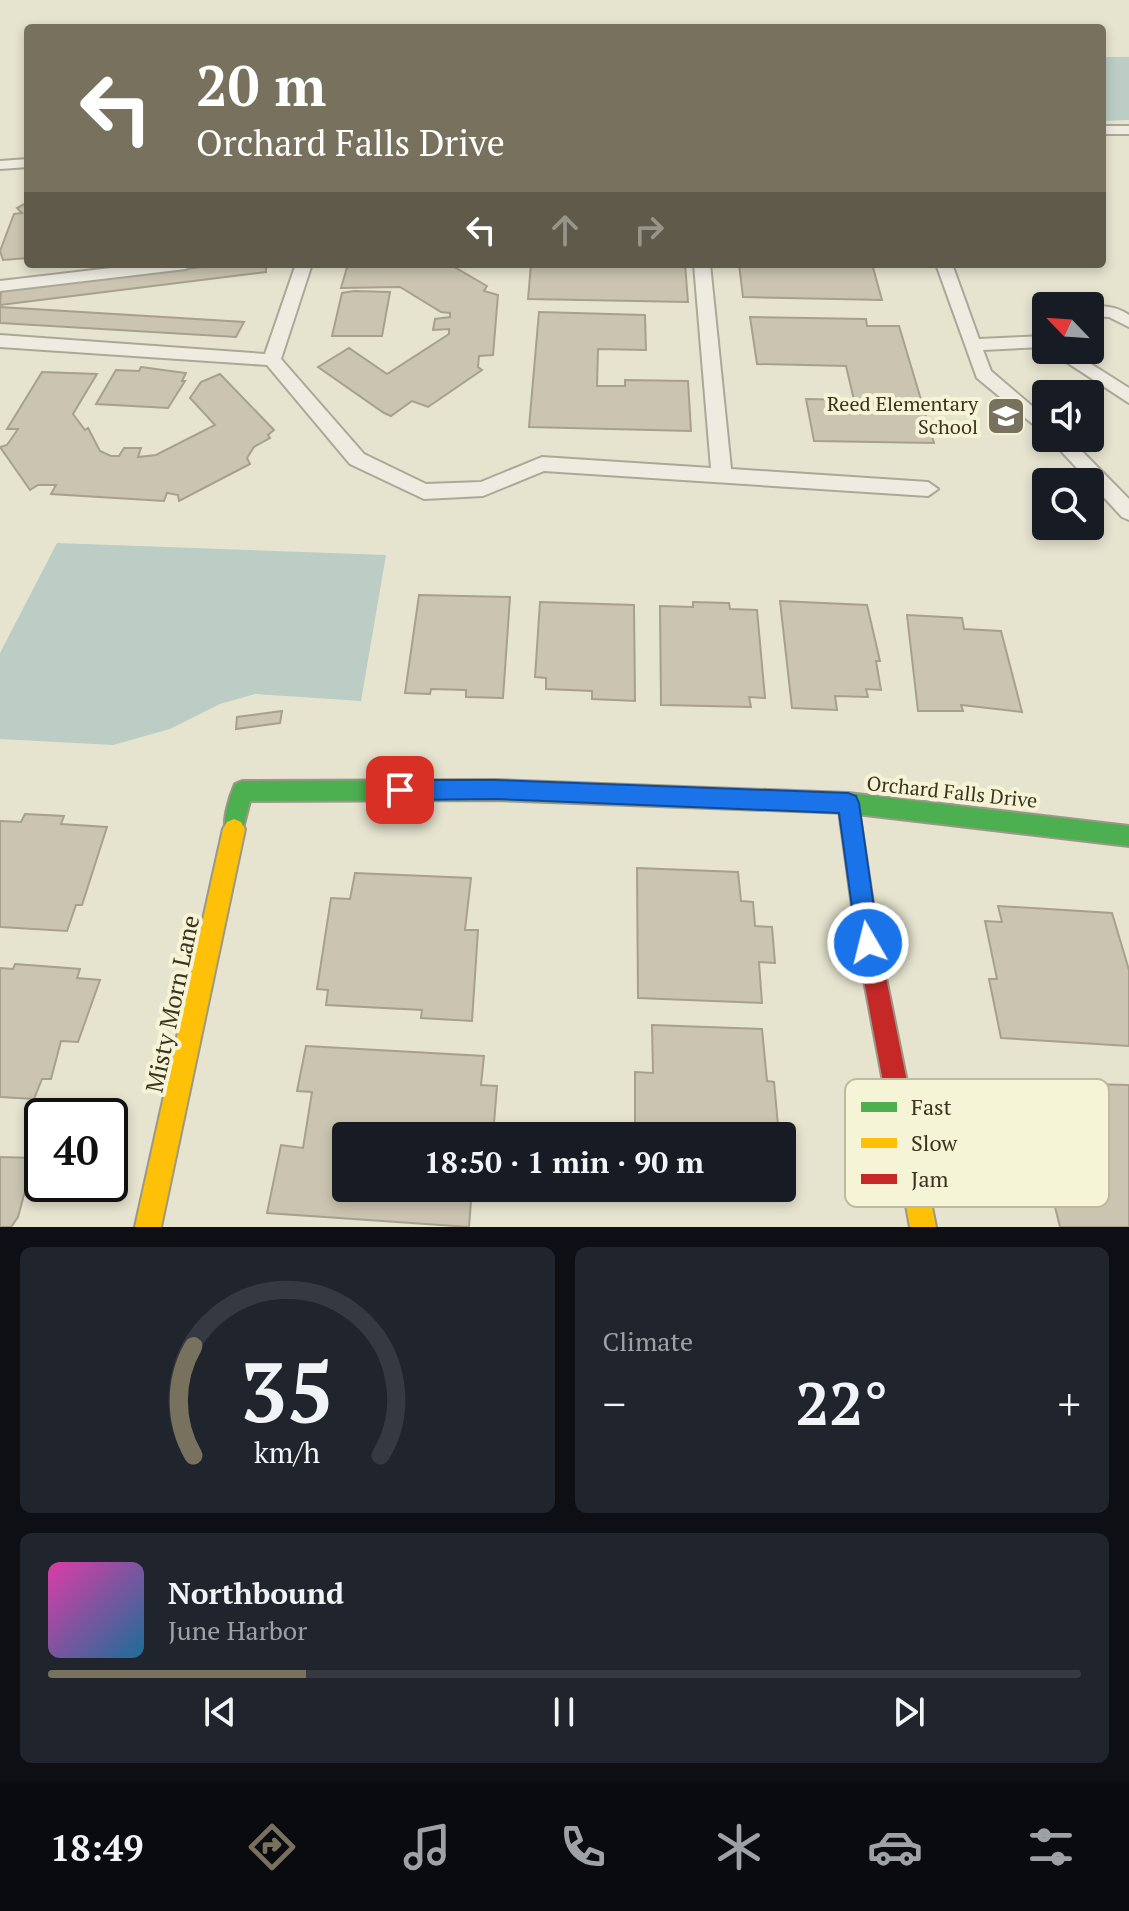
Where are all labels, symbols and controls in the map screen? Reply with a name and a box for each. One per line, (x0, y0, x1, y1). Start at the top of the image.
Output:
text: 20 m (196, 48, 326, 122)
icon: left (64, 56, 168, 160)
text: Orchard Falls Drive (196, 119, 505, 166)
icon: left (459, 208, 503, 252)
icon: ahead (543, 208, 587, 252)
icon: right (627, 208, 671, 252)
north arrow (1032, 292, 1104, 364)
map controls (1032, 292, 1104, 540)
button: sound (1032, 380, 1104, 452)
place label: Reed Elementary School (827, 390, 979, 440)
school or university icon: Reed Elementary School (985, 395, 1027, 437)
button: search (1032, 468, 1104, 540)
pin (366, 756, 434, 824)
icon: arrive (378, 768, 422, 812)
street label: Orchard Falls Drive (865, 769, 1039, 814)
position arrow (826, 901, 910, 985)
street label: Misty Morn Lane (138, 912, 206, 1095)
legend (845, 1079, 1109, 1207)
text: Fast (911, 1092, 952, 1121)
speed limit sign: 40 (24, 1098, 128, 1202)
text: Slow (911, 1128, 958, 1157)
text: 18:50 · 1 min · 90 m (424, 1142, 704, 1182)
text: Jam (911, 1164, 949, 1193)
text: Climate (603, 1324, 693, 1358)
text: 35 (240, 1336, 334, 1446)
text: 22° (795, 1363, 888, 1442)
text: − (603, 1374, 626, 1433)
text: + (1058, 1374, 1081, 1433)
text: km/h (254, 1433, 320, 1471)
text: Northbound (168, 1573, 344, 1613)
text: June Harbor (168, 1613, 307, 1647)
icon: previous (198, 1690, 242, 1734)
icon: pause (542, 1690, 586, 1734)
icon: next (887, 1690, 931, 1734)
icon: directions (244, 1819, 300, 1875)
icon: music (399, 1819, 455, 1875)
icon: phone (555, 1819, 611, 1875)
icon: climate (711, 1819, 767, 1875)
icon: car (867, 1819, 923, 1875)
icon: filters (1023, 1819, 1079, 1875)
text: 18:49 (50, 1824, 144, 1871)

